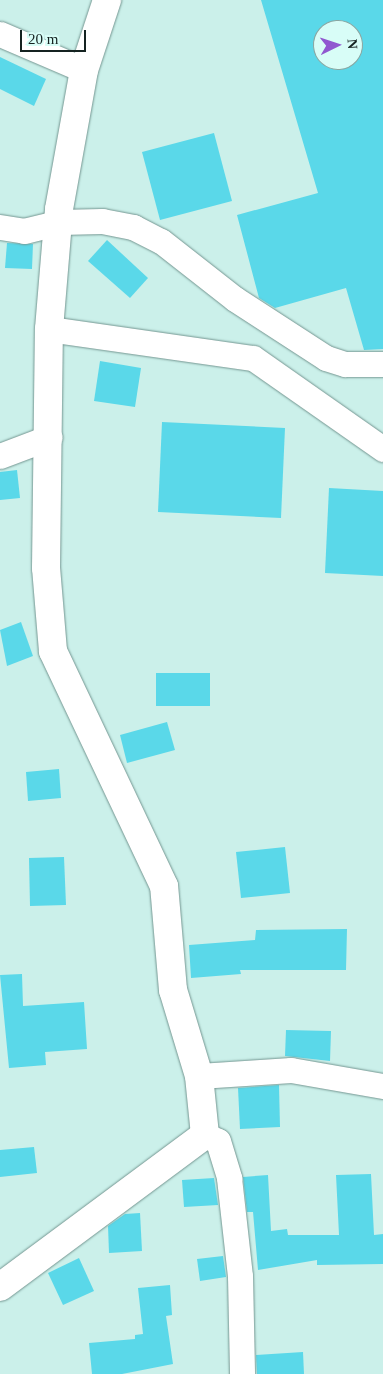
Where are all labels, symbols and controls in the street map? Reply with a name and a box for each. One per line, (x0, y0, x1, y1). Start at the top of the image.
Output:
scale bar (22, 20, 89, 52)
north arrow (313, 20, 363, 70)
text: 20 m (28, 31, 58, 47)
text: N (345, 38, 360, 50)

